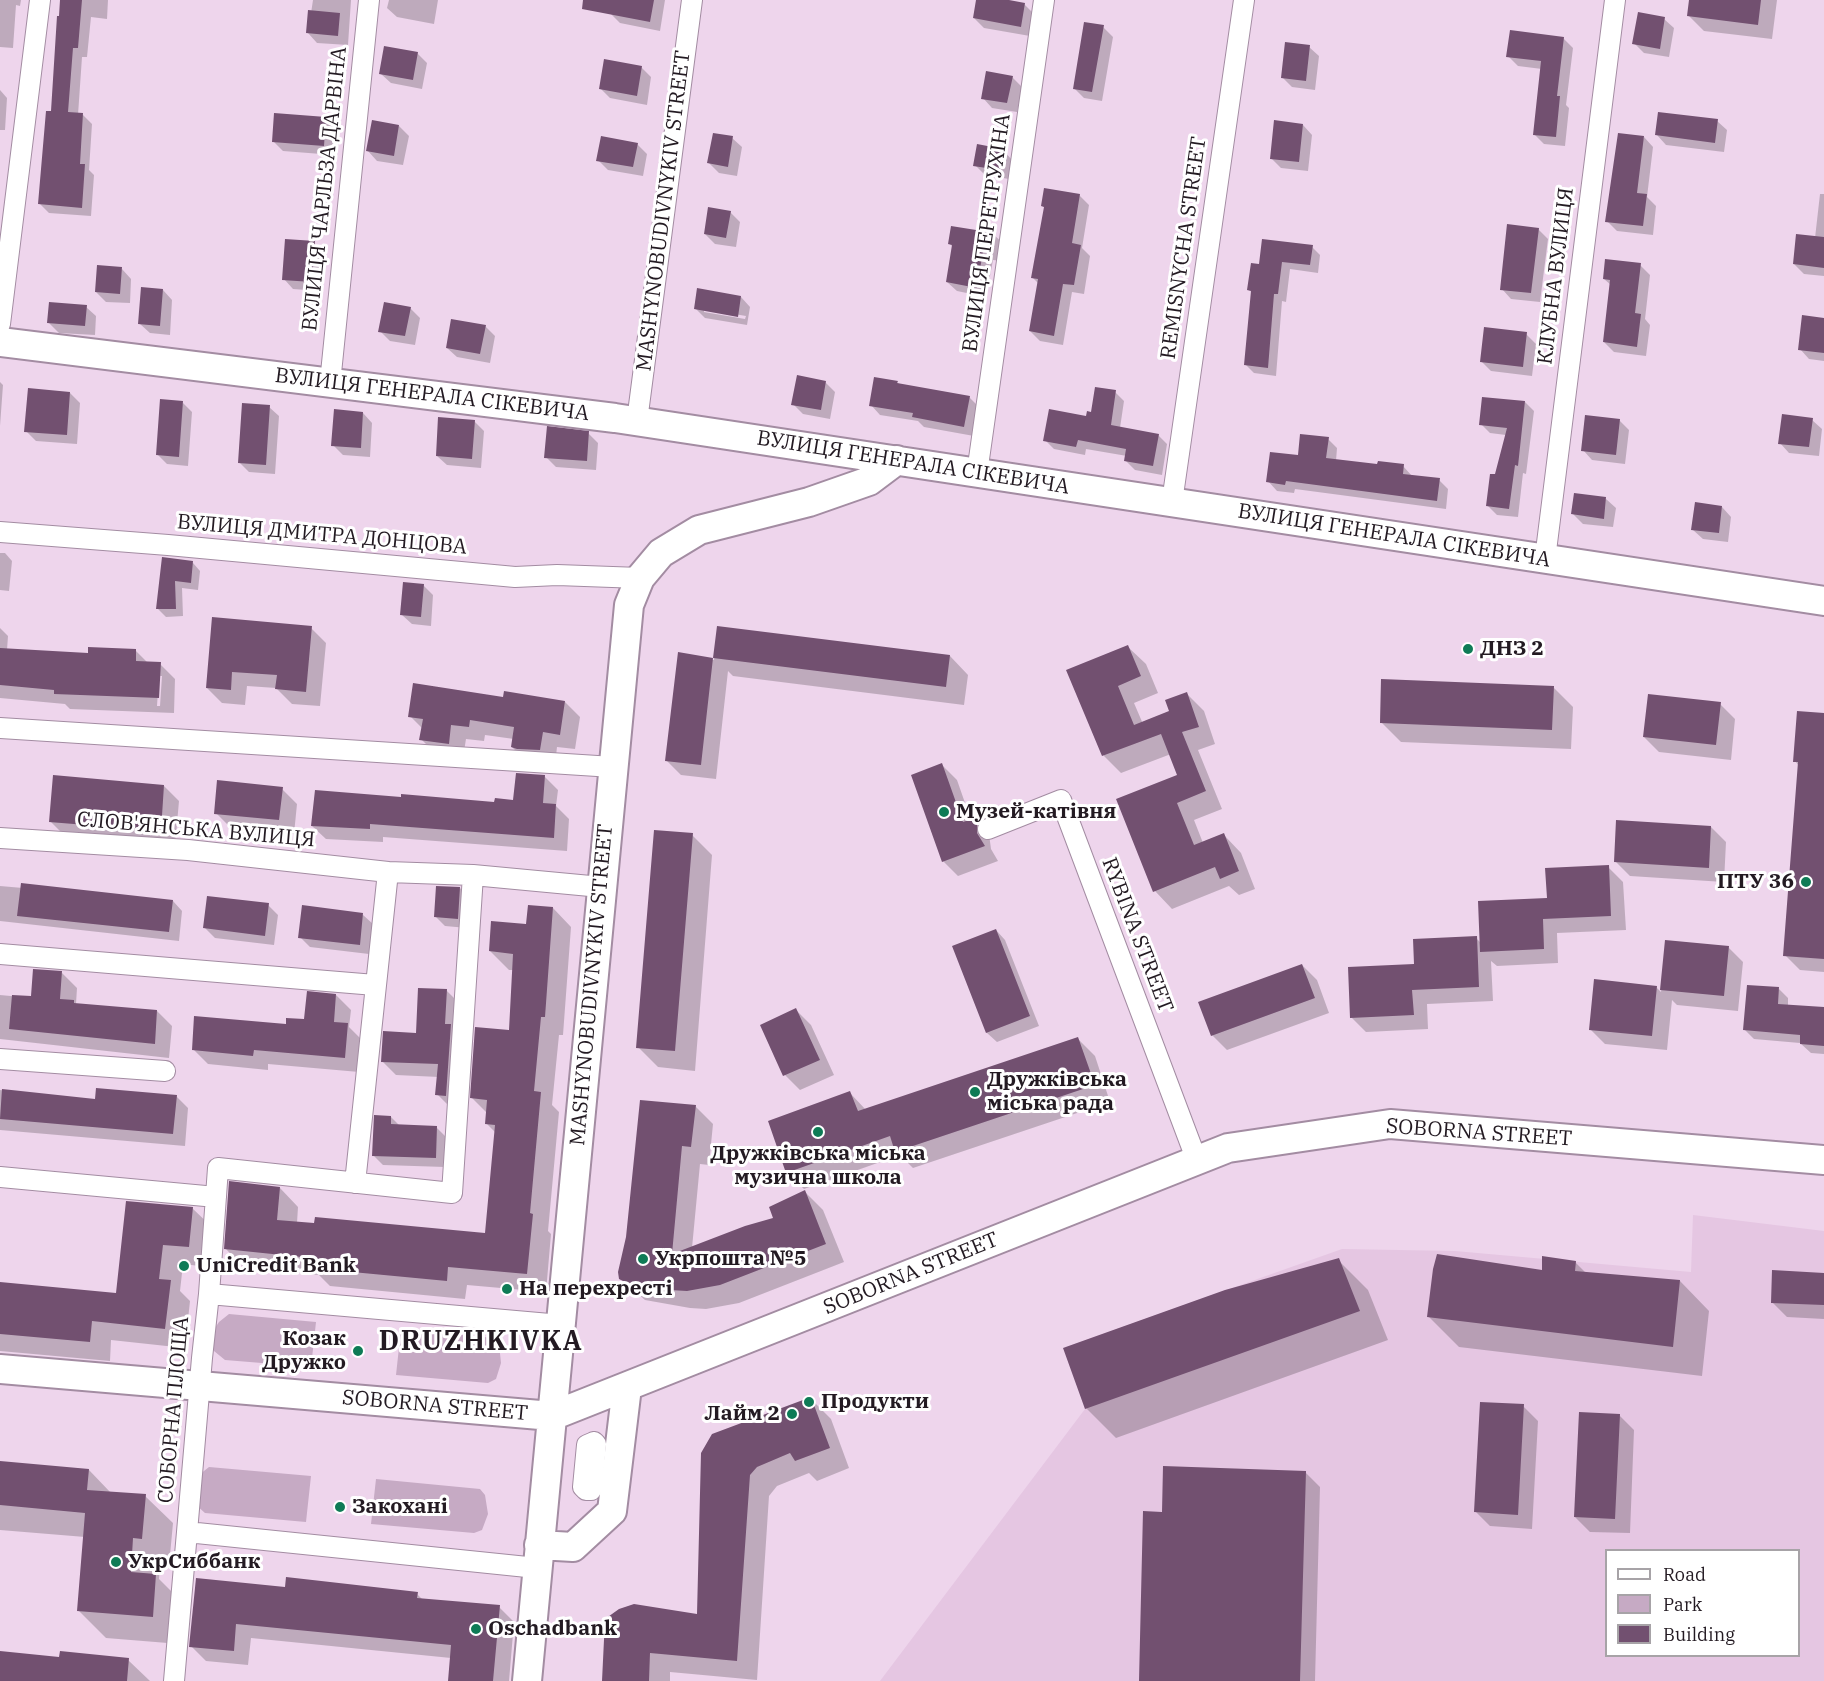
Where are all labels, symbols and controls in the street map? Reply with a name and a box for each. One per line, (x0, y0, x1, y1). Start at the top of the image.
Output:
street label: ВУЛИЦЯ ЧАРЛЬЗА ДАРВІНА (298, 45, 352, 333)
street label: MASHYNOBUDIVNYKIV STREET (632, 49, 696, 373)
street label: ВУЛИЦЯ ПЕРЕТРУХІНА (958, 112, 1016, 354)
street label: REMISNYCHA STREET (1156, 135, 1212, 361)
street label: КЛУБНА ВУЛИЦЯ (1533, 186, 1579, 366)
street label: ВУЛИЦЯ ГЕНЕРАЛА СІКЕВИЧА (274, 363, 590, 427)
street label: ВУЛИЦЯ ГЕНЕРАЛА СІКЕВИЧА (755, 426, 1071, 500)
street label: ВУЛИЦЯ ГЕНЕРАЛА СІКЕВИЧА (1236, 499, 1552, 573)
street label: ВУЛИЦЯ ДМИТРА ДОНЦОВА (176, 510, 468, 560)
place label: ДНЗ 2 (1480, 636, 1544, 662)
marker: ДНЗ 2 (1461, 642, 1475, 656)
place label: Музей-катівня (956, 799, 1116, 825)
marker: Музей-катівня (937, 805, 951, 819)
street label: СЛОВ'ЯНСЬКА ВУЛИЦЯ (76, 807, 316, 853)
street label: MASHYNOBUDIVNYKIV STREET (565, 823, 619, 1147)
street label: RYBINA STREET (1096, 854, 1178, 1016)
place label: ПТУ 36 (1717, 869, 1794, 895)
marker: ПТУ 36 (1799, 875, 1813, 889)
place label: Дружківська міська рада (987, 1067, 1127, 1117)
marker: Дружківська міська рада (968, 1085, 982, 1099)
street label: SOBORNA STREET (1385, 1114, 1573, 1152)
marker: Дружківська міська музична школа (811, 1125, 825, 1139)
place label: Дружківська міська музична школа (710, 1141, 926, 1191)
street label: SOBORNA STREET (820, 1227, 1002, 1321)
place label: Укрпошта №5 (655, 1246, 807, 1272)
marker: Укрпошта №5 (636, 1252, 650, 1266)
place label: UniCredit Bank (196, 1253, 356, 1279)
marker: UniCredit Bank (177, 1259, 191, 1273)
place label: На перехресті (519, 1276, 672, 1302)
marker: На перехресті (500, 1282, 514, 1296)
street label: СОБОРНА ПЛОЩА (153, 1316, 195, 1504)
place label: Козак Дружко (262, 1326, 346, 1376)
district label: DRUZHKIVKA (379, 1326, 583, 1358)
marker: Козак Дружко (351, 1344, 365, 1358)
street label: SOBORNA STREET (341, 1385, 529, 1427)
place label: Продукти (821, 1389, 929, 1415)
marker: Продукти (802, 1395, 816, 1409)
place label: Лайм 2 (704, 1401, 780, 1427)
marker: Лайм 2 (785, 1407, 799, 1421)
place label: Закохані (352, 1494, 448, 1520)
marker: Закохані (333, 1500, 347, 1514)
place label: УкрСиббанк (128, 1549, 260, 1575)
legend (1605, 1549, 1800, 1657)
marker: УкрСиббанк (109, 1555, 123, 1569)
text: Road (1663, 1563, 1706, 1586)
text: Park (1663, 1593, 1702, 1616)
place label: Oschadbank (488, 1616, 617, 1642)
marker: Oschadbank (469, 1622, 483, 1636)
text: Building (1663, 1623, 1735, 1646)

